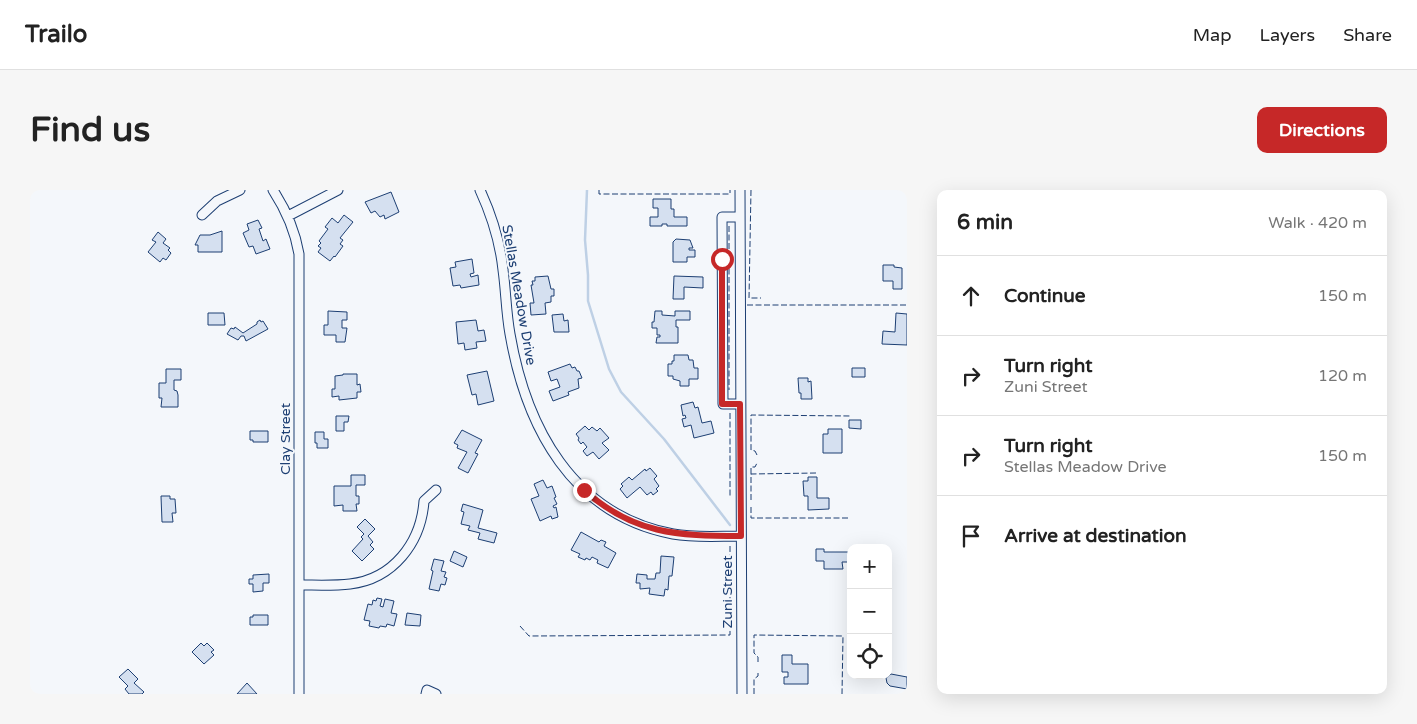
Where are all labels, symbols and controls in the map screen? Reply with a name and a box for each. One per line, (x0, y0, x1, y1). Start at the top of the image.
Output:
text: Trailo (25, 20, 87, 49)
text: Map (1193, 24, 1232, 46)
text: Layers (1260, 24, 1315, 46)
text: Share (1343, 24, 1392, 46)
button: Directions (1257, 107, 1387, 153)
text: Find us (30, 109, 150, 151)
text: 6 min (957, 210, 1013, 235)
text: Walk · 420 m (1268, 213, 1367, 233)
street label: Stellas Meadow Drive (498, 223, 540, 367)
route start (711, 248, 734, 271)
icon: ahead (957, 282, 985, 310)
text: Continue (1004, 285, 1086, 307)
text: 150 m (1318, 286, 1367, 306)
text: Turn right (1004, 355, 1092, 377)
icon: right (957, 362, 985, 390)
text: 120 m (1318, 366, 1367, 386)
text: Zuni Street (1004, 377, 1088, 397)
street label: Clay Street (277, 402, 294, 475)
text: Turn right (1004, 435, 1092, 457)
icon: right (957, 442, 985, 470)
text: 150 m (1318, 446, 1367, 466)
text: Stellas Meadow Drive (1004, 457, 1167, 477)
route end (573, 479, 596, 502)
icon: arrive (957, 522, 985, 550)
text: Arrive at destination (1004, 525, 1187, 547)
map controls (847, 544, 892, 679)
button: + (847, 544, 892, 589)
street label: Zuni Street (719, 555, 736, 629)
button: − (847, 589, 892, 634)
button: locate (847, 634, 892, 679)

